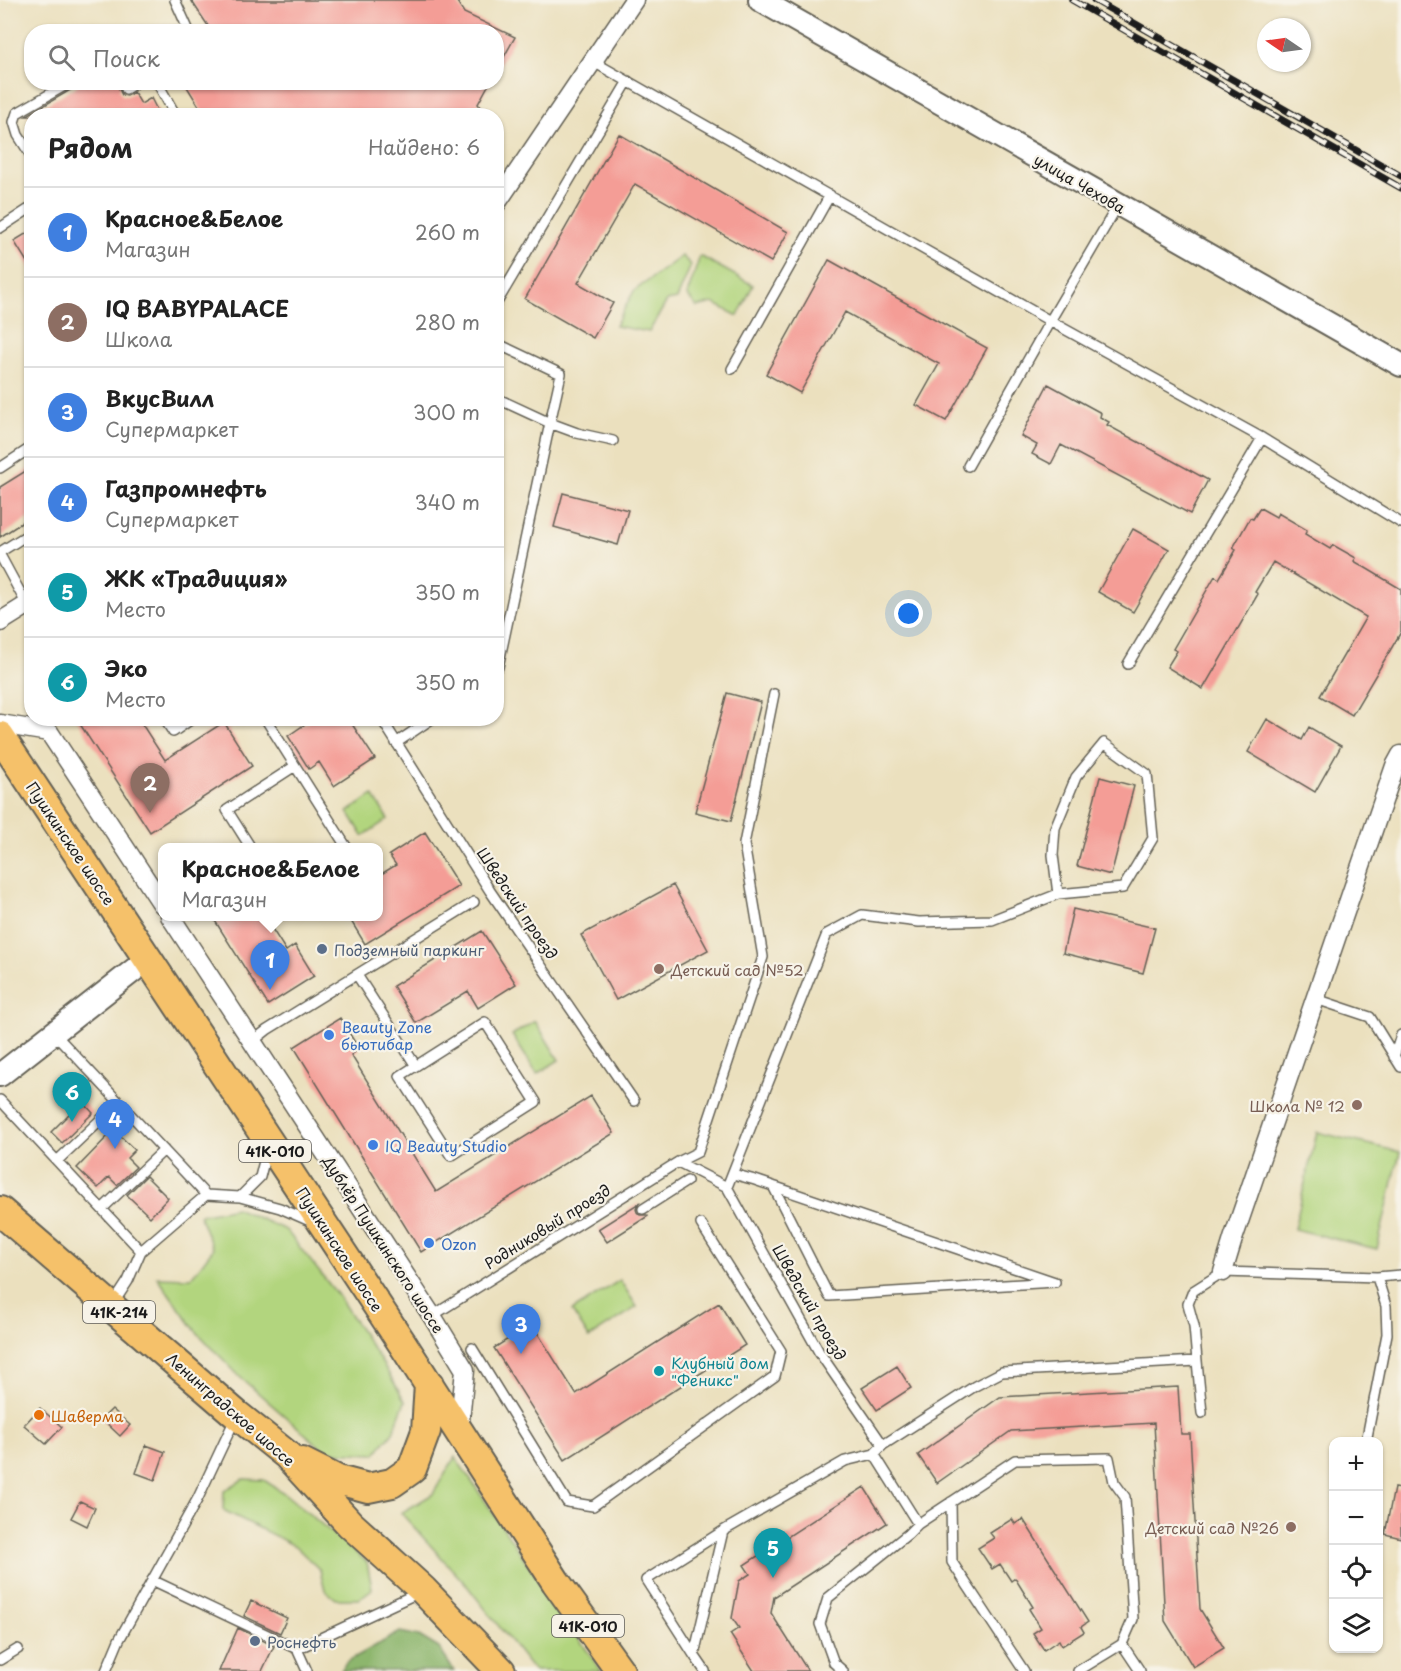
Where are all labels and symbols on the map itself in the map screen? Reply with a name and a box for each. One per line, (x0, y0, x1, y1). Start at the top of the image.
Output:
north arrow (1257, 18, 1311, 72)
street label: улица Чехова (1030, 147, 1131, 219)
your location (894, 599, 923, 628)
pin: 2 (130, 764, 170, 813)
street label: Пушкинское шоссе (21, 777, 121, 909)
street label: Шведский проезд (472, 842, 564, 964)
place label: Подземный паркинг (334, 938, 484, 961)
pin: 1 (250, 940, 290, 990)
marker: Подземный паркинг (315, 942, 329, 956)
place label: Детский сад №52 (670, 958, 804, 981)
marker: Детский сад №52 (652, 962, 666, 976)
place label: Beauty Zone бьютибар (341, 1015, 432, 1055)
marker: Beauty Zone бьютибар (322, 1028, 336, 1042)
pin: 6 (52, 1072, 92, 1122)
place label: Школа № 12 (1250, 1094, 1345, 1117)
marker: Школа № 12 (1350, 1098, 1364, 1112)
pin: 4 (96, 1100, 134, 1149)
place label: IQ Beauty Studio (385, 1134, 507, 1157)
marker: IQ Beauty Studio (366, 1138, 380, 1152)
road number: 41К-010 (239, 1140, 311, 1162)
street label: Дублёр Пушкинского шоссе (317, 1150, 450, 1337)
street label: Родниковый проезд (479, 1178, 615, 1274)
street label: Пушкинское шоссе (291, 1182, 389, 1316)
place label: Ozon (441, 1232, 477, 1255)
marker: Ozon (422, 1236, 436, 1250)
street label: Шведский проезд (767, 1240, 853, 1364)
road number: 41К-214 (83, 1301, 155, 1323)
pin: 3 (502, 1304, 540, 1354)
street label: Ленинградское шоссе (162, 1347, 300, 1471)
place label: Клубный дом "Феникс" (671, 1351, 769, 1391)
marker: Клубный дом "Феникс" (652, 1364, 666, 1378)
place label: Шаверма (51, 1404, 124, 1427)
marker: Шаверма (32, 1408, 46, 1422)
place label: Детский сад №26 (1145, 1516, 1279, 1539)
marker: Детский сад №26 (1284, 1520, 1298, 1534)
pin: 5 (754, 1528, 792, 1578)
road number: 41К-010 (552, 1615, 624, 1637)
place label: Роснефть (267, 1630, 336, 1653)
marker: Роснефть (248, 1634, 262, 1648)

